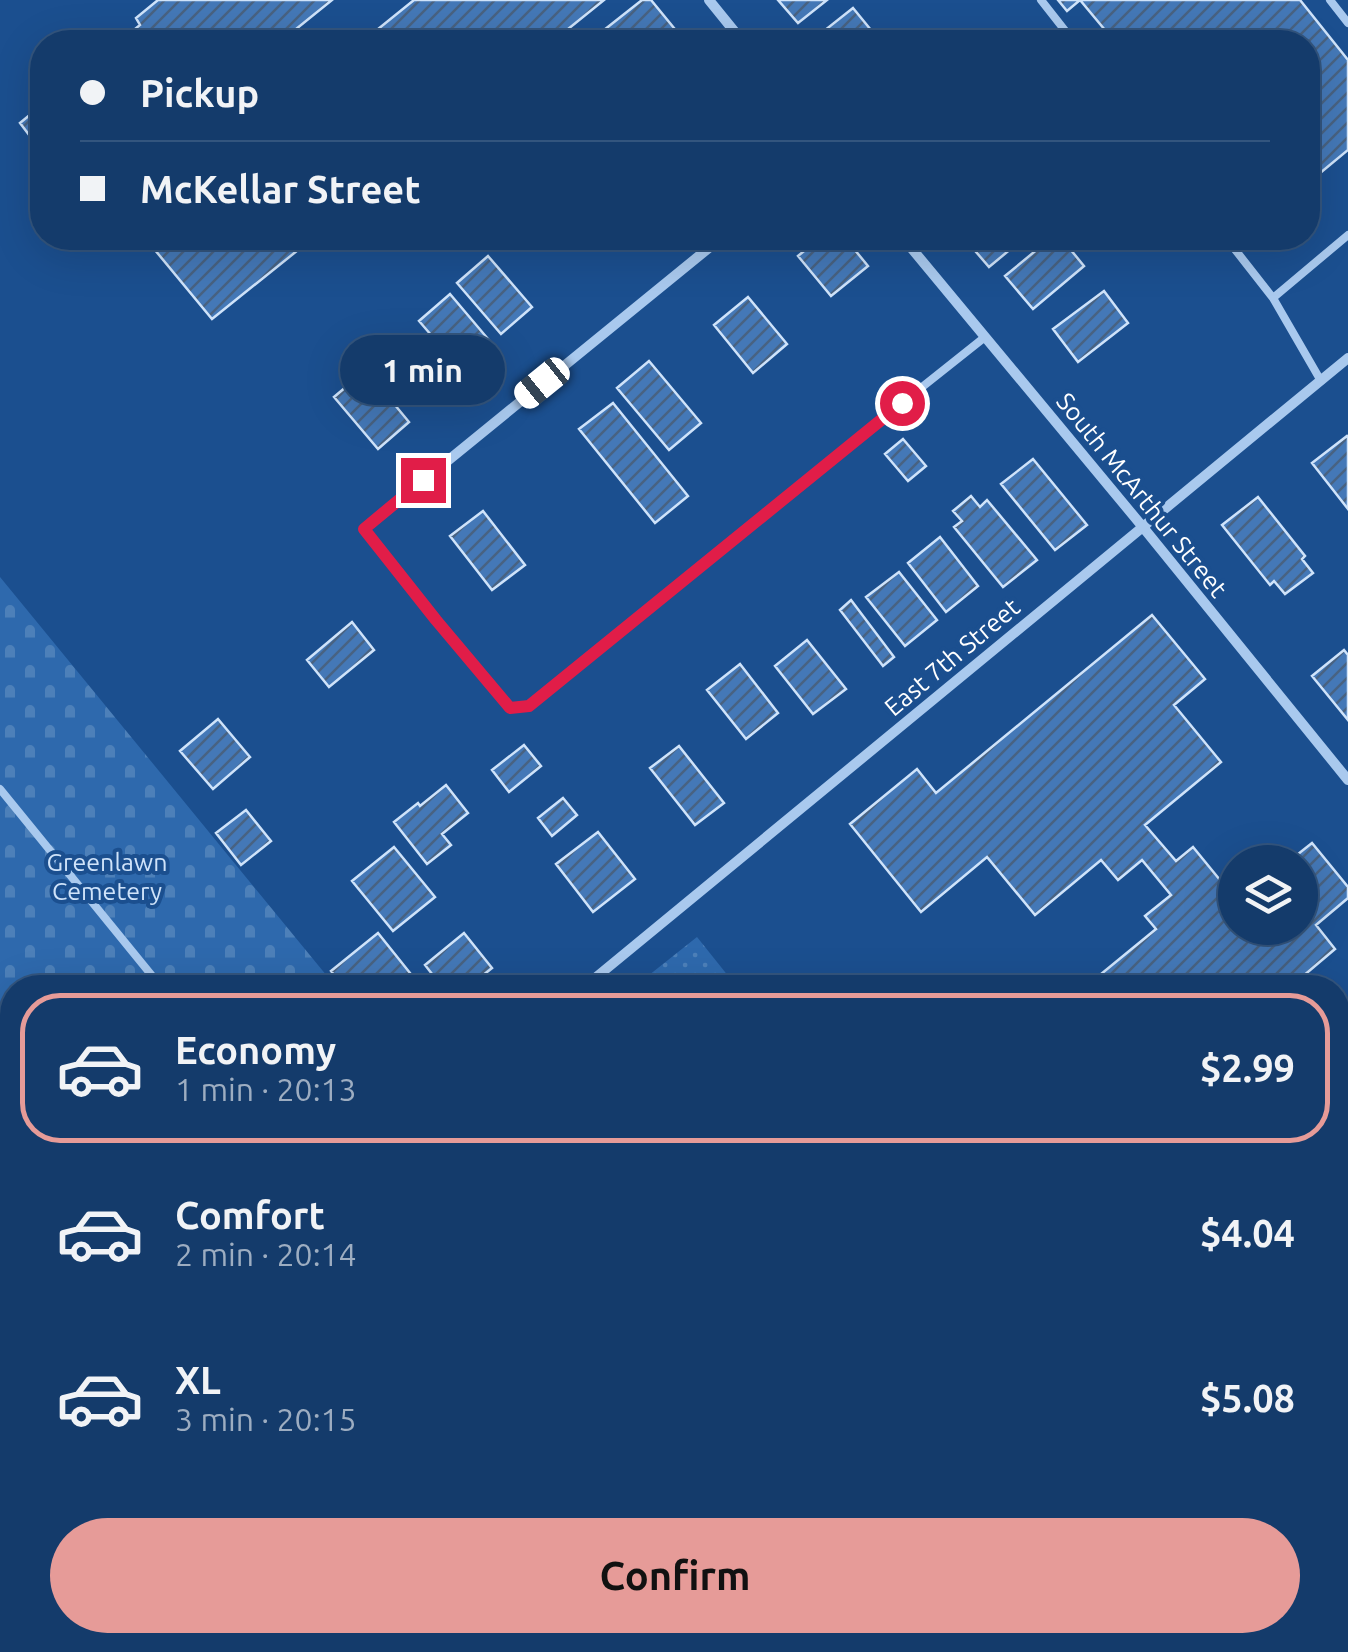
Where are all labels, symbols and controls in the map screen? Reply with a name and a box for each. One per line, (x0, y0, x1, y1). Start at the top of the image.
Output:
text: Pickup (140, 72, 259, 114)
text: McKellar Street (140, 168, 421, 210)
callout: 1 min (340, 335, 506, 405)
text: 1 min (382, 352, 463, 388)
car (509, 352, 575, 414)
route start (880, 381, 925, 426)
street label: South McArthur Street (1051, 387, 1233, 603)
route end (401, 458, 446, 503)
street label: East 7th Street (879, 593, 1025, 721)
map controls (1218, 845, 1318, 945)
button: layers (1218, 845, 1318, 945)
park label: Greenlawn Cemetery (46, 848, 168, 905)
icon: car (55, 1023, 145, 1113)
text: Economy (175, 1029, 336, 1071)
text: $2.99 (1200, 1047, 1295, 1089)
text: 1 min · 20:13 (175, 1071, 357, 1107)
icon: car (55, 1188, 145, 1278)
text: Comfort (175, 1194, 325, 1236)
text: $4.04 (1200, 1212, 1295, 1254)
text: 2 min · 20:14 (175, 1236, 357, 1272)
icon: car (55, 1353, 145, 1443)
text: XL (175, 1359, 221, 1401)
text: $5.08 (1200, 1377, 1295, 1419)
text: 3 min · 20:15 (175, 1401, 357, 1437)
button: Confirm (50, 1518, 1300, 1633)

